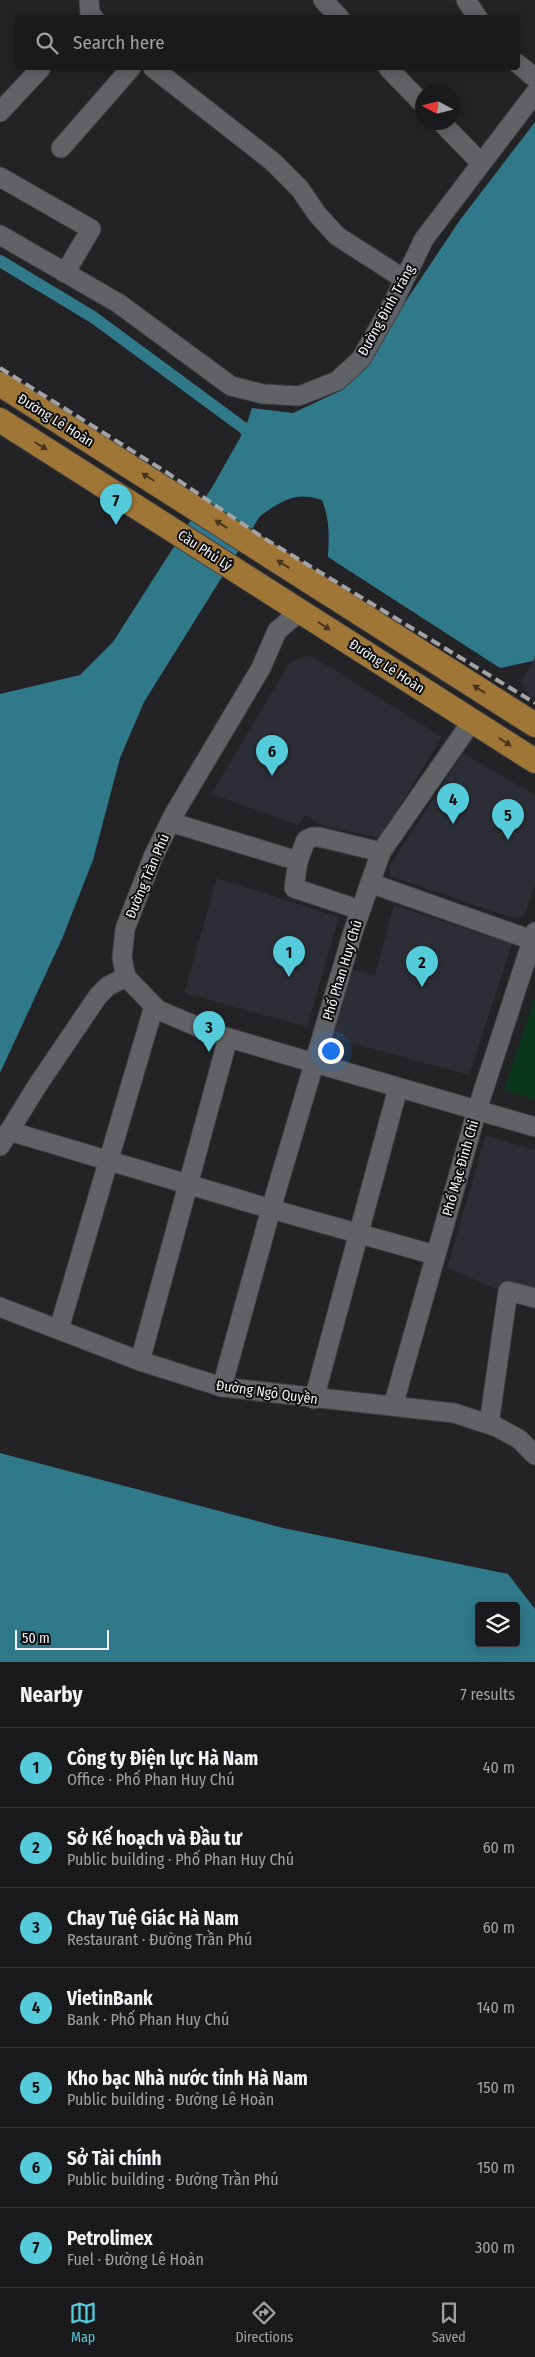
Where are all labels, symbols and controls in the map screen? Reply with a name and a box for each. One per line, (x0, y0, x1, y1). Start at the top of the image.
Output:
search box (15, 15, 520, 70)
icon: search (33, 29, 61, 57)
text: Search here (73, 31, 165, 54)
north arrow (415, 85, 460, 130)
street label: Đường Đinh Tráng (354, 261, 419, 359)
street label: Đường Lê Hoàn (14, 390, 97, 451)
one-way arrow (35, 442, 48, 451)
one-way arrow (141, 473, 154, 482)
pin: 7 (100, 484, 132, 525)
one-way arrow (215, 520, 228, 529)
street label: Cầu Phủ Lý (175, 526, 236, 575)
one-way arrow (277, 559, 290, 569)
one-way arrow (317, 621, 330, 631)
street label: Đường Lê Hoàn (346, 636, 428, 697)
one-way arrow (473, 685, 486, 694)
pin: 6 (256, 735, 288, 776)
one-way arrow (498, 737, 511, 747)
pin: 4 (437, 783, 469, 824)
pin: 5 (492, 799, 524, 840)
street label: Đường Trần Phú (121, 831, 173, 921)
street label: Phố Phan Huy Chú (318, 918, 366, 1022)
pin: 1 (273, 936, 305, 977)
pin: 2 (406, 946, 438, 987)
pin: 3 (193, 1011, 225, 1052)
your location (318, 1038, 344, 1064)
street label: Phố Mạc Đĩnh Chi (438, 1118, 482, 1218)
street label: Đường Ngô Quyền (215, 1376, 319, 1408)
map controls (475, 1602, 520, 1647)
button: layers (475, 1602, 520, 1647)
scale bar (15, 1627, 109, 1650)
text: 50 m (22, 1630, 50, 1647)
text: Nearby (20, 1682, 82, 1708)
text: 7 results (460, 1685, 515, 1704)
text: Công ty Điện lực Hà Nam (67, 1747, 258, 1770)
text: 1 (33, 1758, 39, 1777)
text: 40 m (483, 1758, 515, 1777)
text: Office · Phố Phan Huy Chú (67, 1770, 235, 1789)
text: Sở Kế hoạch và Đầu tư (67, 1827, 242, 1850)
text: 2 (32, 1838, 40, 1857)
text: 60 m (483, 1838, 515, 1857)
text: Public building · Phố Phan Huy Chú (67, 1850, 294, 1869)
text: Chay Tuệ Giác Hà Nam (67, 1907, 239, 1930)
text: 3 (32, 1918, 40, 1937)
text: 60 m (483, 1918, 515, 1937)
text: Restaurant · Đường Trần Phú (67, 1930, 252, 1949)
text: VietinBank (67, 1987, 153, 2010)
text: 4 (32, 1998, 40, 2017)
text: 140 m (477, 1998, 515, 2017)
text: Bank · Phố Phan Huy Chú (67, 2010, 229, 2029)
text: Kho bạc Nhà nước tỉnh Hà Nam (67, 2067, 308, 2090)
text: 5 (32, 2078, 40, 2097)
text: 150 m (477, 2078, 515, 2097)
text: Public building · Đường Lê Hoàn (67, 2090, 274, 2109)
text: Sở Tài chính (67, 2147, 162, 2170)
text: 6 (32, 2158, 40, 2177)
text: 150 m (477, 2158, 515, 2177)
text: Public building · Đường Trần Phú (67, 2170, 279, 2189)
text: Petrolimex (67, 2227, 153, 2250)
text: 7 (33, 2238, 39, 2257)
text: 300 m (475, 2238, 515, 2257)
text: Fuel · Đường Lê Hoàn (67, 2250, 204, 2269)
tab: Map (69, 2299, 97, 2346)
tab: Directions (235, 2299, 293, 2346)
tab: Saved (432, 2299, 466, 2346)

